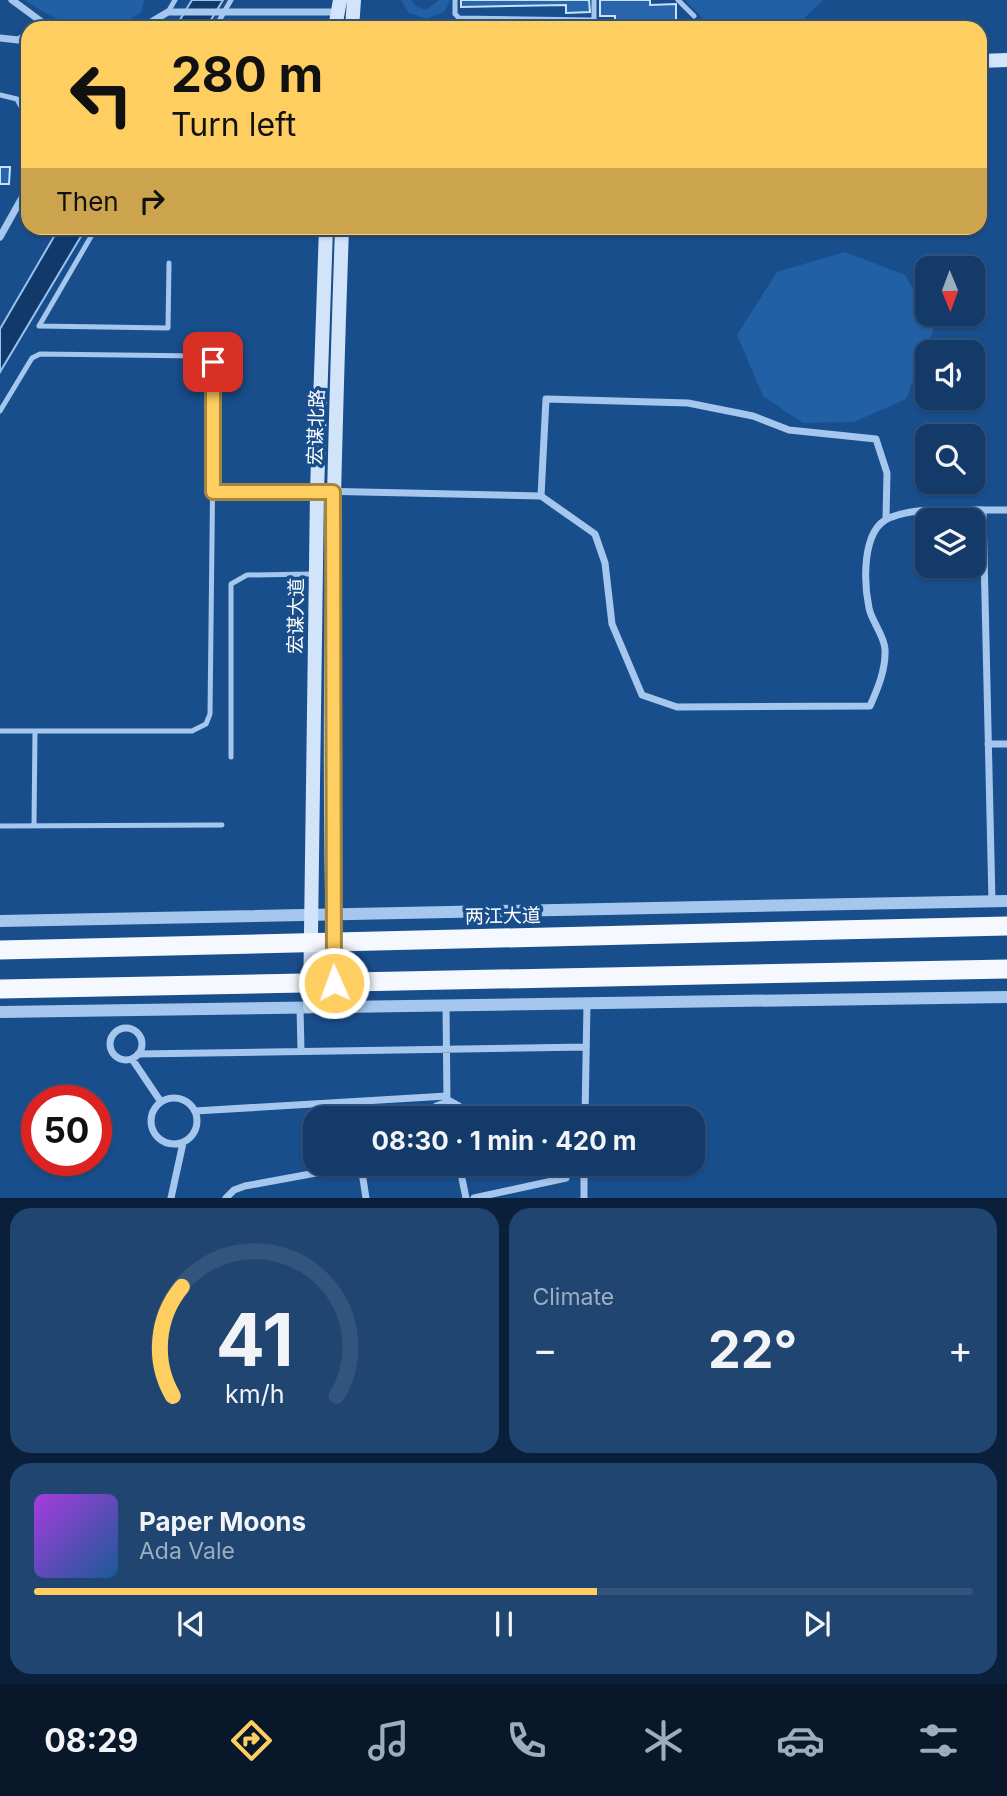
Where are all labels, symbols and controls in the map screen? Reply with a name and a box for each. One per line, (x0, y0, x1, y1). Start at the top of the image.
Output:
text: 280 m (171, 45, 323, 104)
icon: left (56, 49, 147, 140)
text: Turn left (171, 105, 296, 144)
icon: right (133, 182, 171, 220)
text: Then (56, 186, 119, 217)
north arrow (915, 256, 985, 326)
map controls (915, 256, 985, 578)
pin (183, 332, 243, 392)
button: sound (915, 340, 985, 410)
icon: arrive (194, 343, 232, 381)
street label: 宏谋北路 (303, 389, 329, 465)
button: search (915, 424, 985, 494)
button: layers (915, 508, 985, 578)
street label: 宏谋大道 (284, 578, 308, 654)
street label: 两江大道 (465, 904, 541, 928)
position arrow (297, 946, 371, 1020)
speed limit sign: 50 (21, 1085, 112, 1176)
text: 08:30 · 1 min · 420 m (371, 1125, 637, 1156)
text: Climate (533, 1283, 614, 1311)
text: 41 (215, 1296, 293, 1385)
text: 22° (708, 1318, 797, 1381)
text: − (533, 1326, 558, 1372)
text: + (948, 1326, 973, 1372)
text: km/h (225, 1379, 284, 1409)
text: Paper Moons (139, 1506, 306, 1537)
text: Ada Vale (139, 1537, 235, 1565)
icon: previous (172, 1605, 210, 1643)
icon: pause (485, 1605, 523, 1643)
icon: next (798, 1605, 836, 1643)
icon: directions (227, 1716, 276, 1765)
icon: music (364, 1716, 413, 1765)
icon: phone (502, 1716, 551, 1765)
icon: climate (639, 1716, 688, 1765)
icon: car (776, 1716, 825, 1765)
icon: filters (914, 1716, 963, 1765)
text: 08:29 (44, 1721, 138, 1760)

